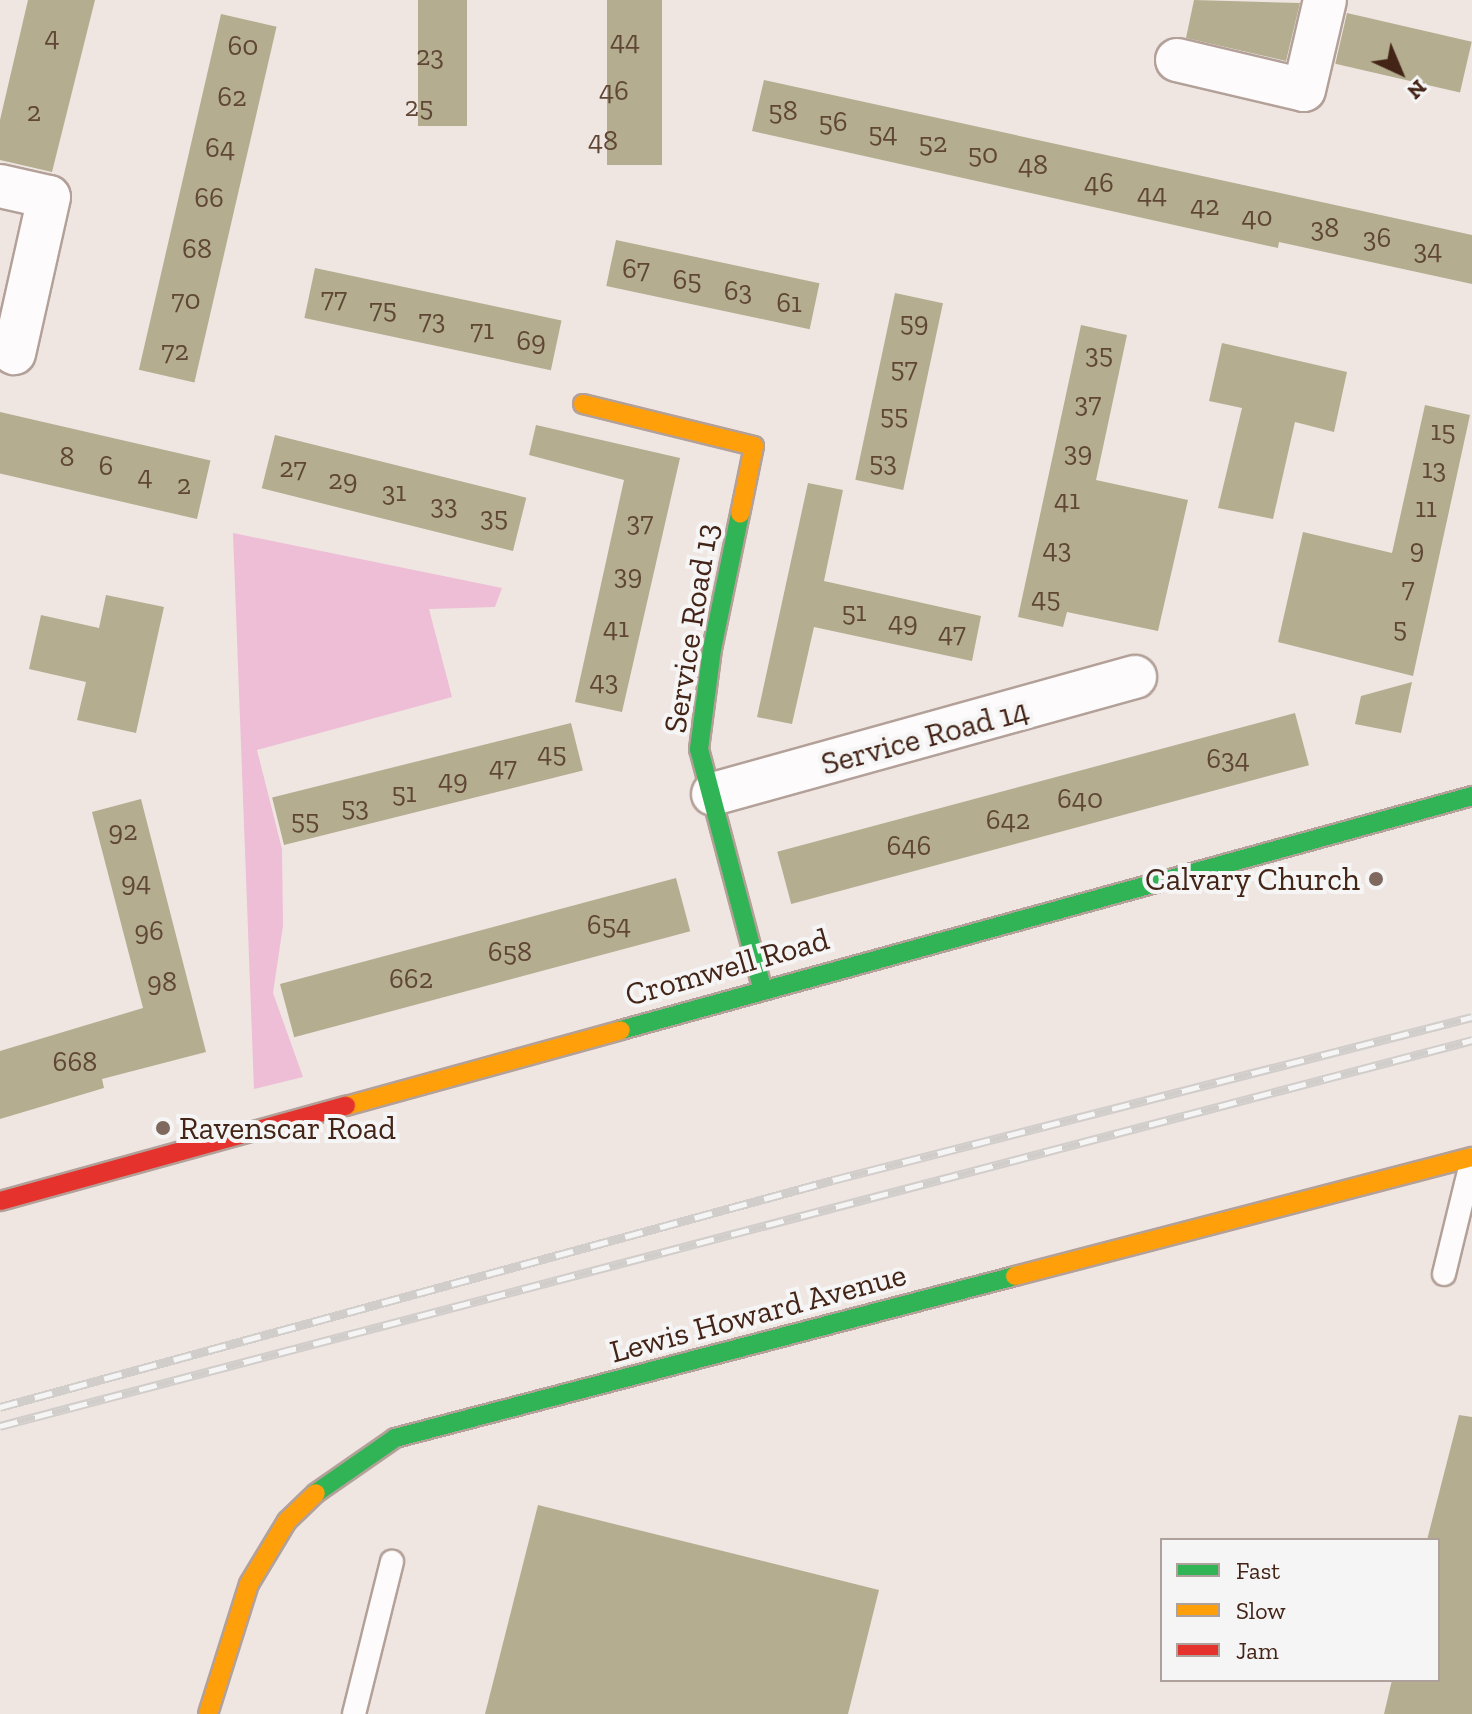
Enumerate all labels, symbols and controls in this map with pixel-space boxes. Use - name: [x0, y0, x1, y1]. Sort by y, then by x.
- house number: 4: [44, 20, 60, 54]
- house number: 44: [610, 24, 640, 58]
- house number: 60: [228, 29, 258, 63]
- north arrow: [1360, 32, 1440, 112]
- house number: 23: [416, 39, 444, 73]
- house number: 46: [599, 74, 629, 108]
- text: N: [1402, 74, 1432, 105]
- house number: 62: [217, 80, 247, 114]
- house number: 25: [405, 90, 433, 124]
- house number: 58: [768, 94, 798, 128]
- house number: 2: [27, 95, 41, 129]
- house number: 56: [818, 105, 848, 139]
- house number: 54: [868, 116, 898, 150]
- house number: 48: [588, 124, 618, 158]
- house number: 52: [919, 126, 947, 160]
- house number: 64: [205, 131, 235, 165]
- house number: 50: [968, 137, 998, 171]
- house number: 48: [1018, 148, 1048, 182]
- house number: 46: [1084, 166, 1114, 200]
- house number: 44: [1137, 177, 1167, 211]
- house number: 66: [194, 181, 224, 215]
- house number: 42: [1190, 189, 1220, 223]
- house number: 40: [1241, 200, 1273, 234]
- house number: 38: [1311, 211, 1339, 245]
- house number: 36: [1363, 221, 1391, 255]
- house number: 68: [182, 232, 212, 266]
- house number: 34: [1414, 233, 1442, 267]
- house number: 67: [622, 252, 650, 286]
- house number: 65: [672, 263, 702, 297]
- house number: 63: [724, 274, 752, 308]
- house number: 77: [321, 281, 347, 315]
- house number: 70: [171, 283, 201, 317]
- house number: 61: [776, 286, 802, 320]
- house number: 75: [369, 292, 397, 326]
- house number: 73: [419, 303, 445, 337]
- house number: 59: [899, 305, 929, 339]
- house number: 71: [470, 313, 494, 347]
- house number: 69: [516, 324, 546, 358]
- house number: 72: [161, 334, 189, 368]
- house number: 35: [1085, 337, 1113, 371]
- house number: 57: [890, 351, 918, 385]
- house number: 37: [1075, 386, 1101, 420]
- house number: 55: [880, 398, 908, 432]
- house number: 15: [1430, 414, 1456, 448]
- house number: 39: [1064, 435, 1092, 469]
- house number: 8: [59, 440, 75, 474]
- house number: 53: [869, 445, 897, 479]
- house number: 6: [99, 449, 113, 483]
- house number: 27: [279, 451, 307, 485]
- house number: 13: [1422, 452, 1446, 486]
- house number: 4: [137, 459, 153, 493]
- house number: 29: [328, 463, 358, 497]
- house number: 2: [177, 468, 191, 502]
- house number: 31: [382, 475, 406, 509]
- house number: 41: [1054, 483, 1080, 517]
- house number: 33: [430, 488, 458, 522]
- house number: 11: [1415, 491, 1437, 525]
- house number: 35: [480, 500, 508, 534]
- house number: 37: [627, 505, 653, 539]
- street label: Service Road 13: [655, 520, 727, 736]
- house number: 43: [1043, 532, 1071, 566]
- house number: 9: [1410, 532, 1424, 566]
- house number: 39: [614, 558, 642, 592]
- house number: 7: [1401, 571, 1415, 605]
- house number: 45: [1031, 581, 1061, 615]
- house number: 51: [841, 595, 867, 629]
- house number: 49: [888, 605, 918, 639]
- house number: 41: [603, 611, 629, 645]
- house number: 5: [1393, 611, 1407, 645]
- house number: 47: [938, 616, 966, 650]
- house number: 43: [590, 664, 618, 698]
- street label: Service Road 14: [817, 691, 1033, 783]
- house number: 45: [537, 736, 567, 770]
- house number: 634: [1206, 742, 1250, 776]
- house number: 47: [489, 750, 517, 784]
- house number: 49: [438, 763, 468, 797]
- house number: 51: [391, 776, 417, 810]
- house number: 640: [1057, 782, 1103, 816]
- house number: 53: [341, 790, 369, 824]
- house number: 55: [291, 803, 319, 837]
- house number: 642: [986, 803, 1030, 837]
- house number: 92: [108, 814, 138, 848]
- house number: 646: [887, 829, 931, 863]
- place label: Calvary Church: [1144, 860, 1360, 898]
- house number: 94: [121, 865, 151, 899]
- marker: Calvary Church: [1367, 870, 1385, 888]
- house number: 654: [587, 908, 631, 942]
- house number: 96: [134, 914, 164, 948]
- street label: Cromwell Road: [621, 920, 833, 1014]
- house number: 658: [488, 935, 532, 969]
- house number: 662: [389, 962, 433, 996]
- house number: 98: [147, 965, 177, 999]
- house number: 668: [53, 1045, 97, 1079]
- place label: Ravenscar Road: [179, 1109, 396, 1147]
- marker: Ravenscar Road: [154, 1119, 172, 1137]
- street label: Lewis Howard Avenue: [605, 1255, 911, 1371]
- legend: [1160, 1538, 1440, 1682]
- text: Fast: [1236, 1556, 1280, 1585]
- text: Slow: [1236, 1596, 1286, 1625]
- text: Jam: [1236, 1636, 1279, 1665]

